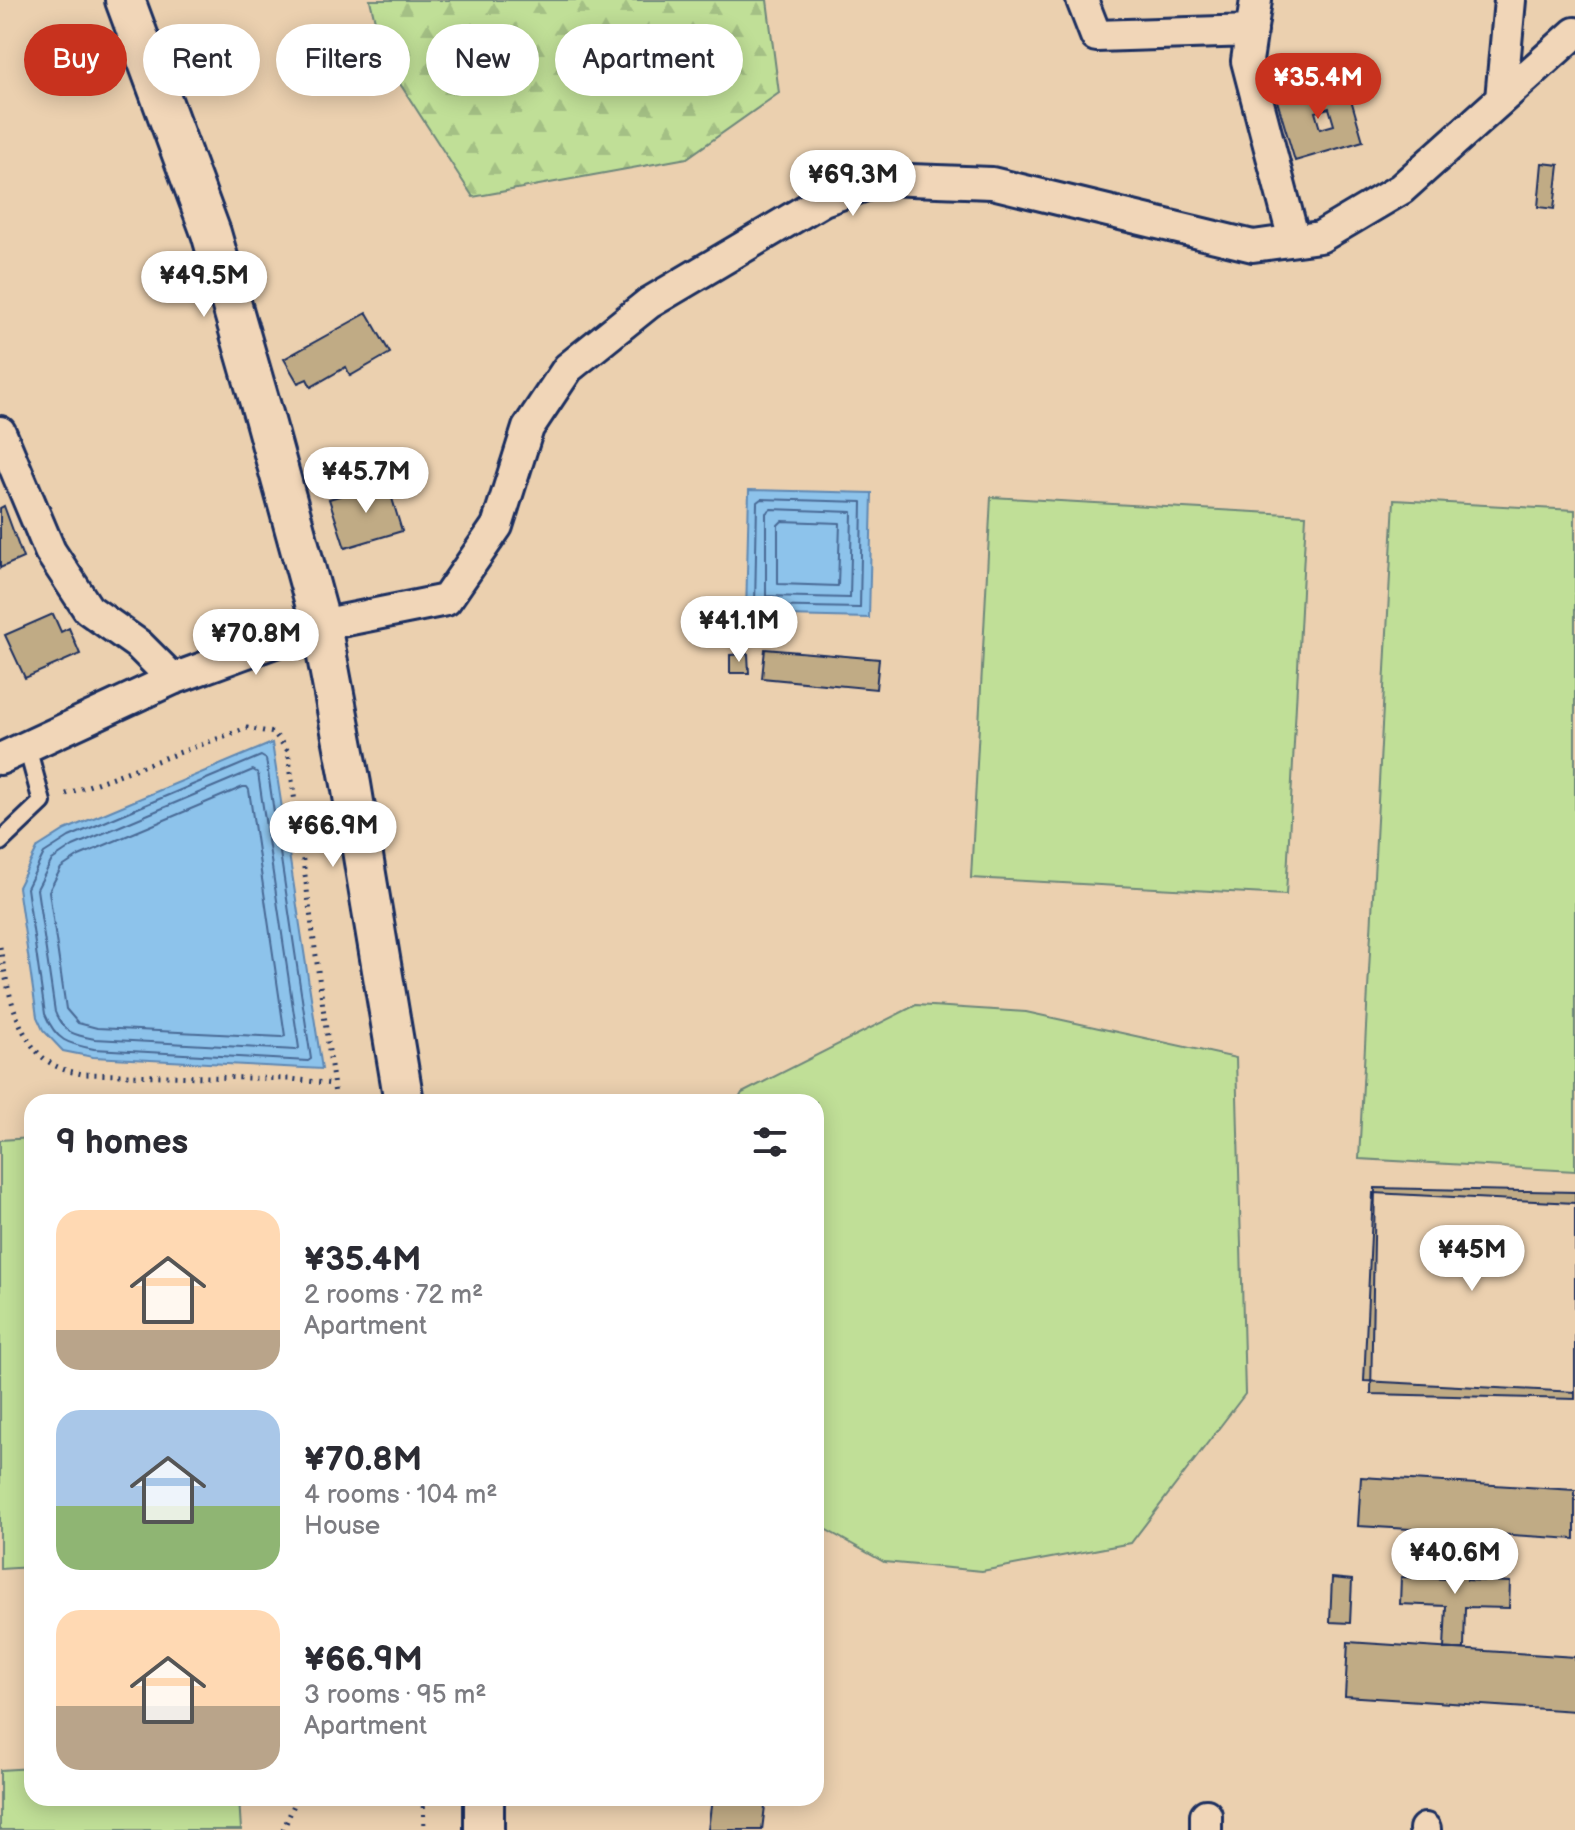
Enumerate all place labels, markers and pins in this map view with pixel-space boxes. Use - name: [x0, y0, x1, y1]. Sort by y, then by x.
- pin: ¥35.4M: [1253, 53, 1383, 121]
- pin: ¥69.3M: [788, 150, 918, 218]
- pin: ¥49.5M: [139, 251, 269, 319]
- pin: ¥45.7M: [301, 447, 431, 515]
- pin: ¥41.1M: [674, 596, 804, 664]
- pin: ¥70.8M: [191, 609, 321, 677]
- pin: ¥66.9M: [268, 801, 398, 869]
- pin: ¥45M: [1425, 1225, 1519, 1293]
- pin: ¥40.6M: [1390, 1528, 1520, 1596]

